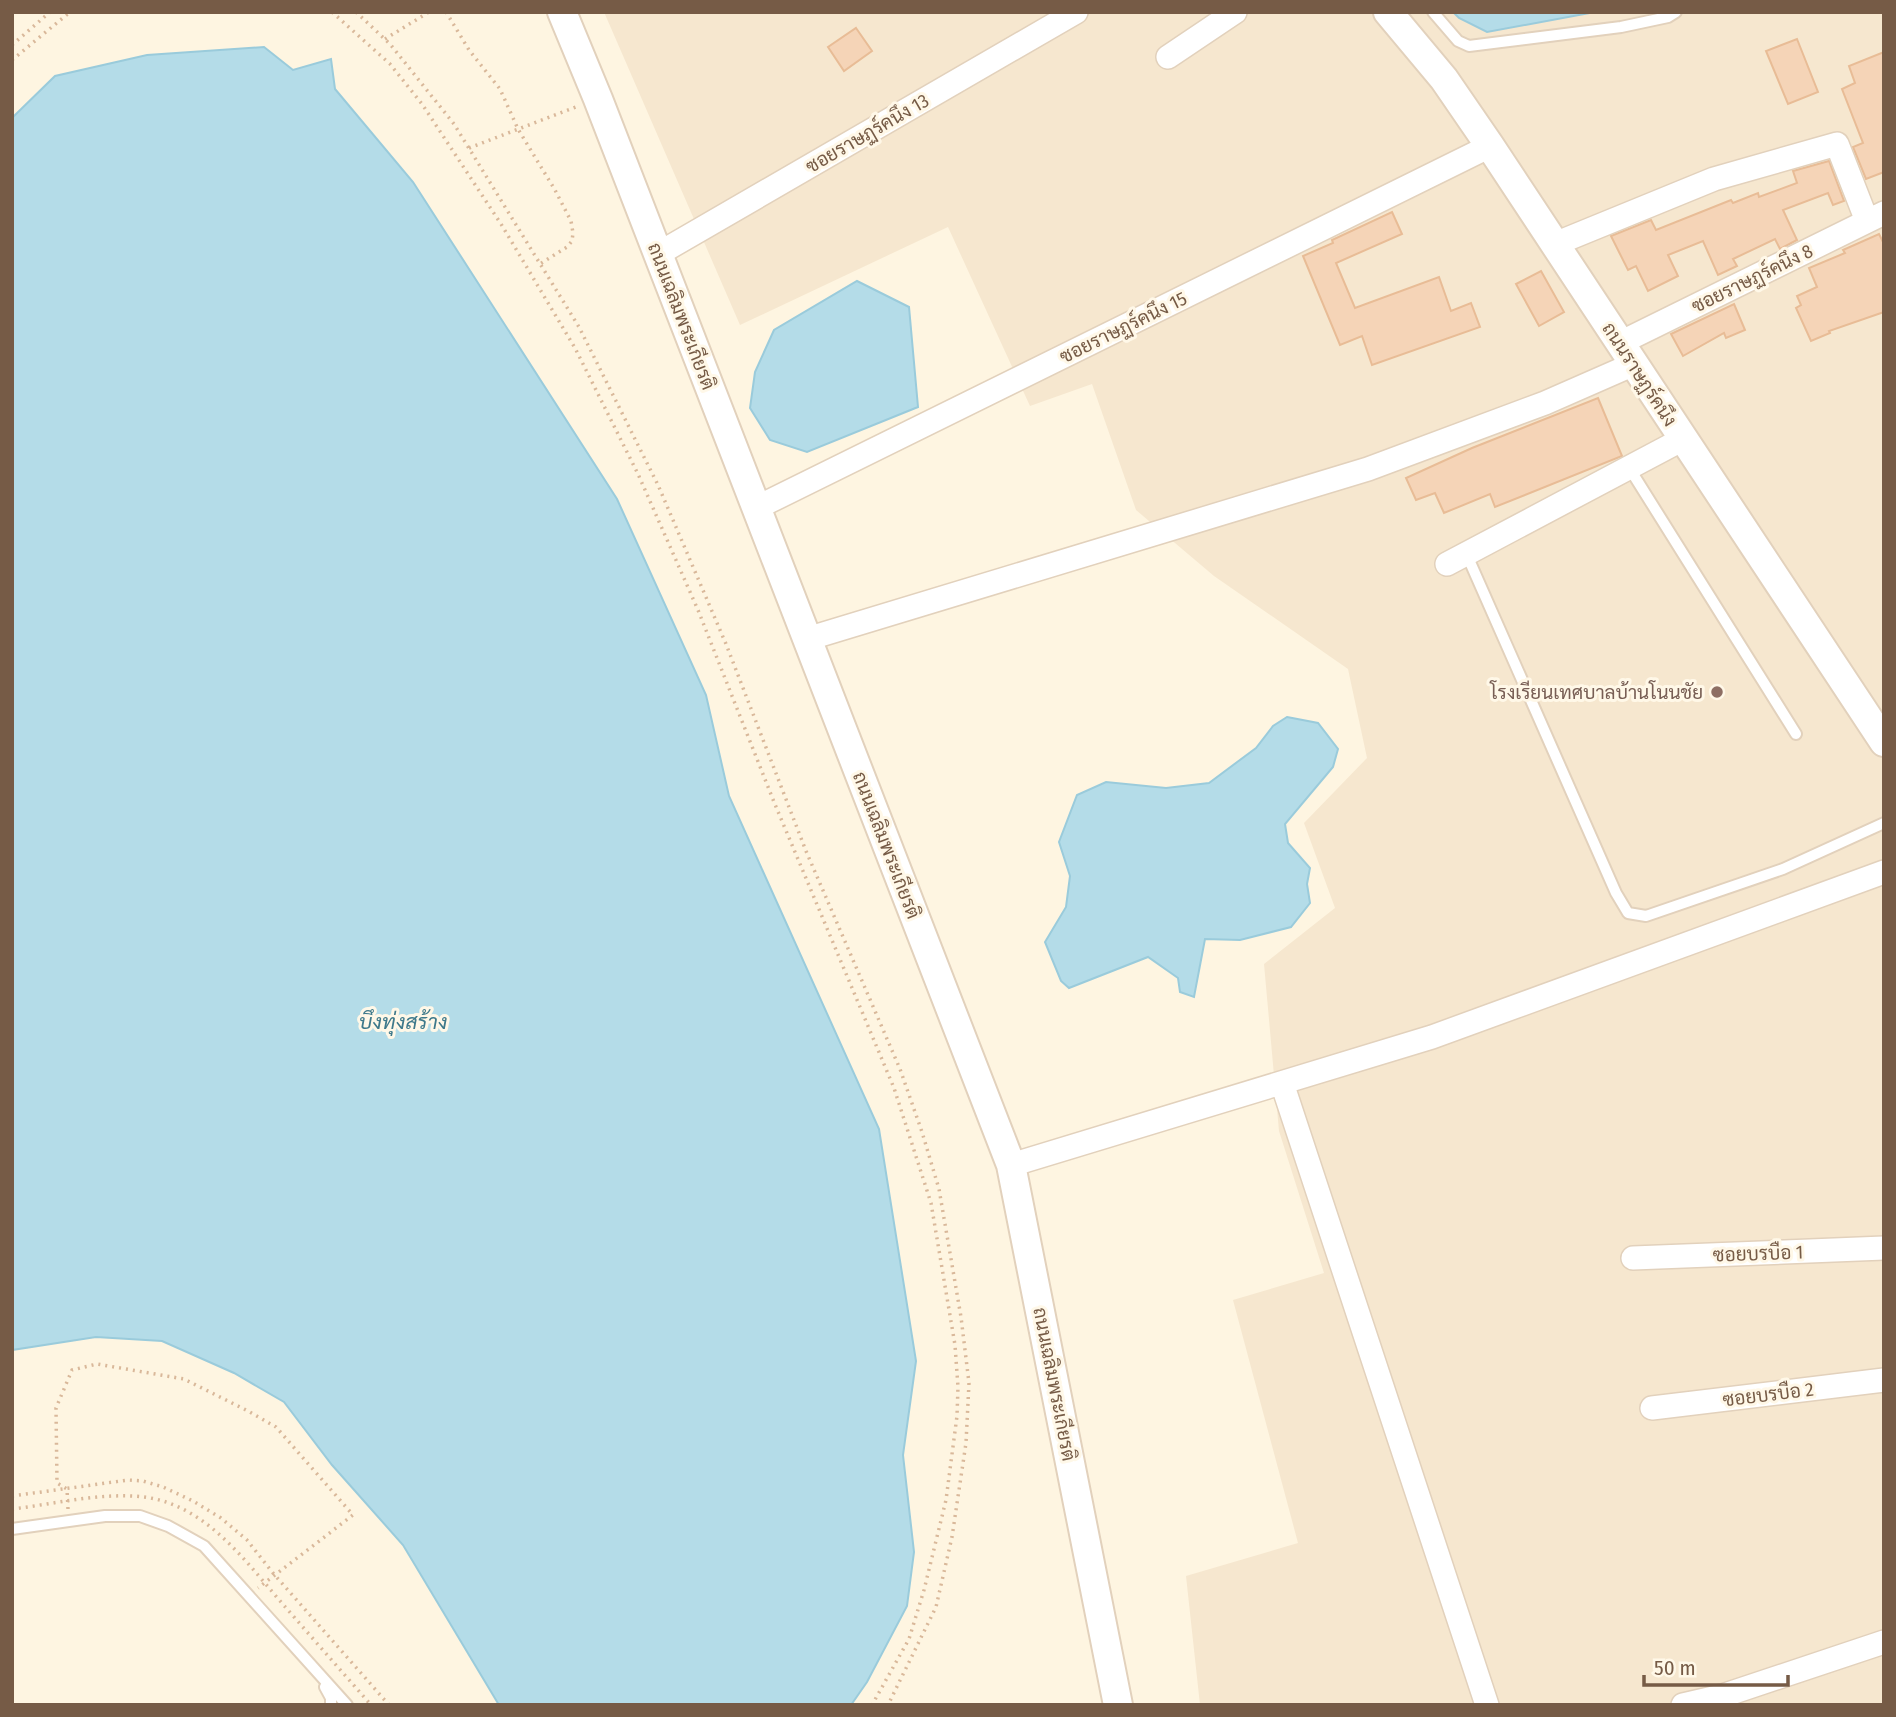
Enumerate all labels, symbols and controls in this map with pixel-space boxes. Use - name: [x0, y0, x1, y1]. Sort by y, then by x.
- street label: ซอยราษฏร์คนึง 13: [801, 88, 933, 179]
- street label: ซอยราษฏร์คนึง 8: [1687, 238, 1817, 319]
- street label: ถนนเฉลิมพระเกียรติ: [643, 239, 721, 393]
- street label: ซอยราษฏร์คนึง 15: [1055, 286, 1191, 369]
- street label: ถนนราษฏร์คนึง: [1597, 317, 1683, 431]
- place label: โรงเรียนเทศบาลบ้านโนนชัย: [1489, 680, 1703, 704]
- marker: โรงเรียนเทศบาลบ้านโนนชัย: [1709, 684, 1725, 700]
- street label: ถนนเฉลิมพระเกียรติ: [848, 768, 926, 922]
- water label: บึงทุ่งสร้าง: [359, 1009, 447, 1036]
- street label: ซอยบรบือ 1: [1712, 1240, 1804, 1267]
- street label: ถนนเฉลิมพระเกียรติ: [1028, 1305, 1082, 1463]
- street label: ซอยบรบือ 2: [1721, 1378, 1815, 1411]
- scale bar: [1644, 1644, 1787, 1688]
- text: 50 m: [1654, 1655, 1696, 1681]

